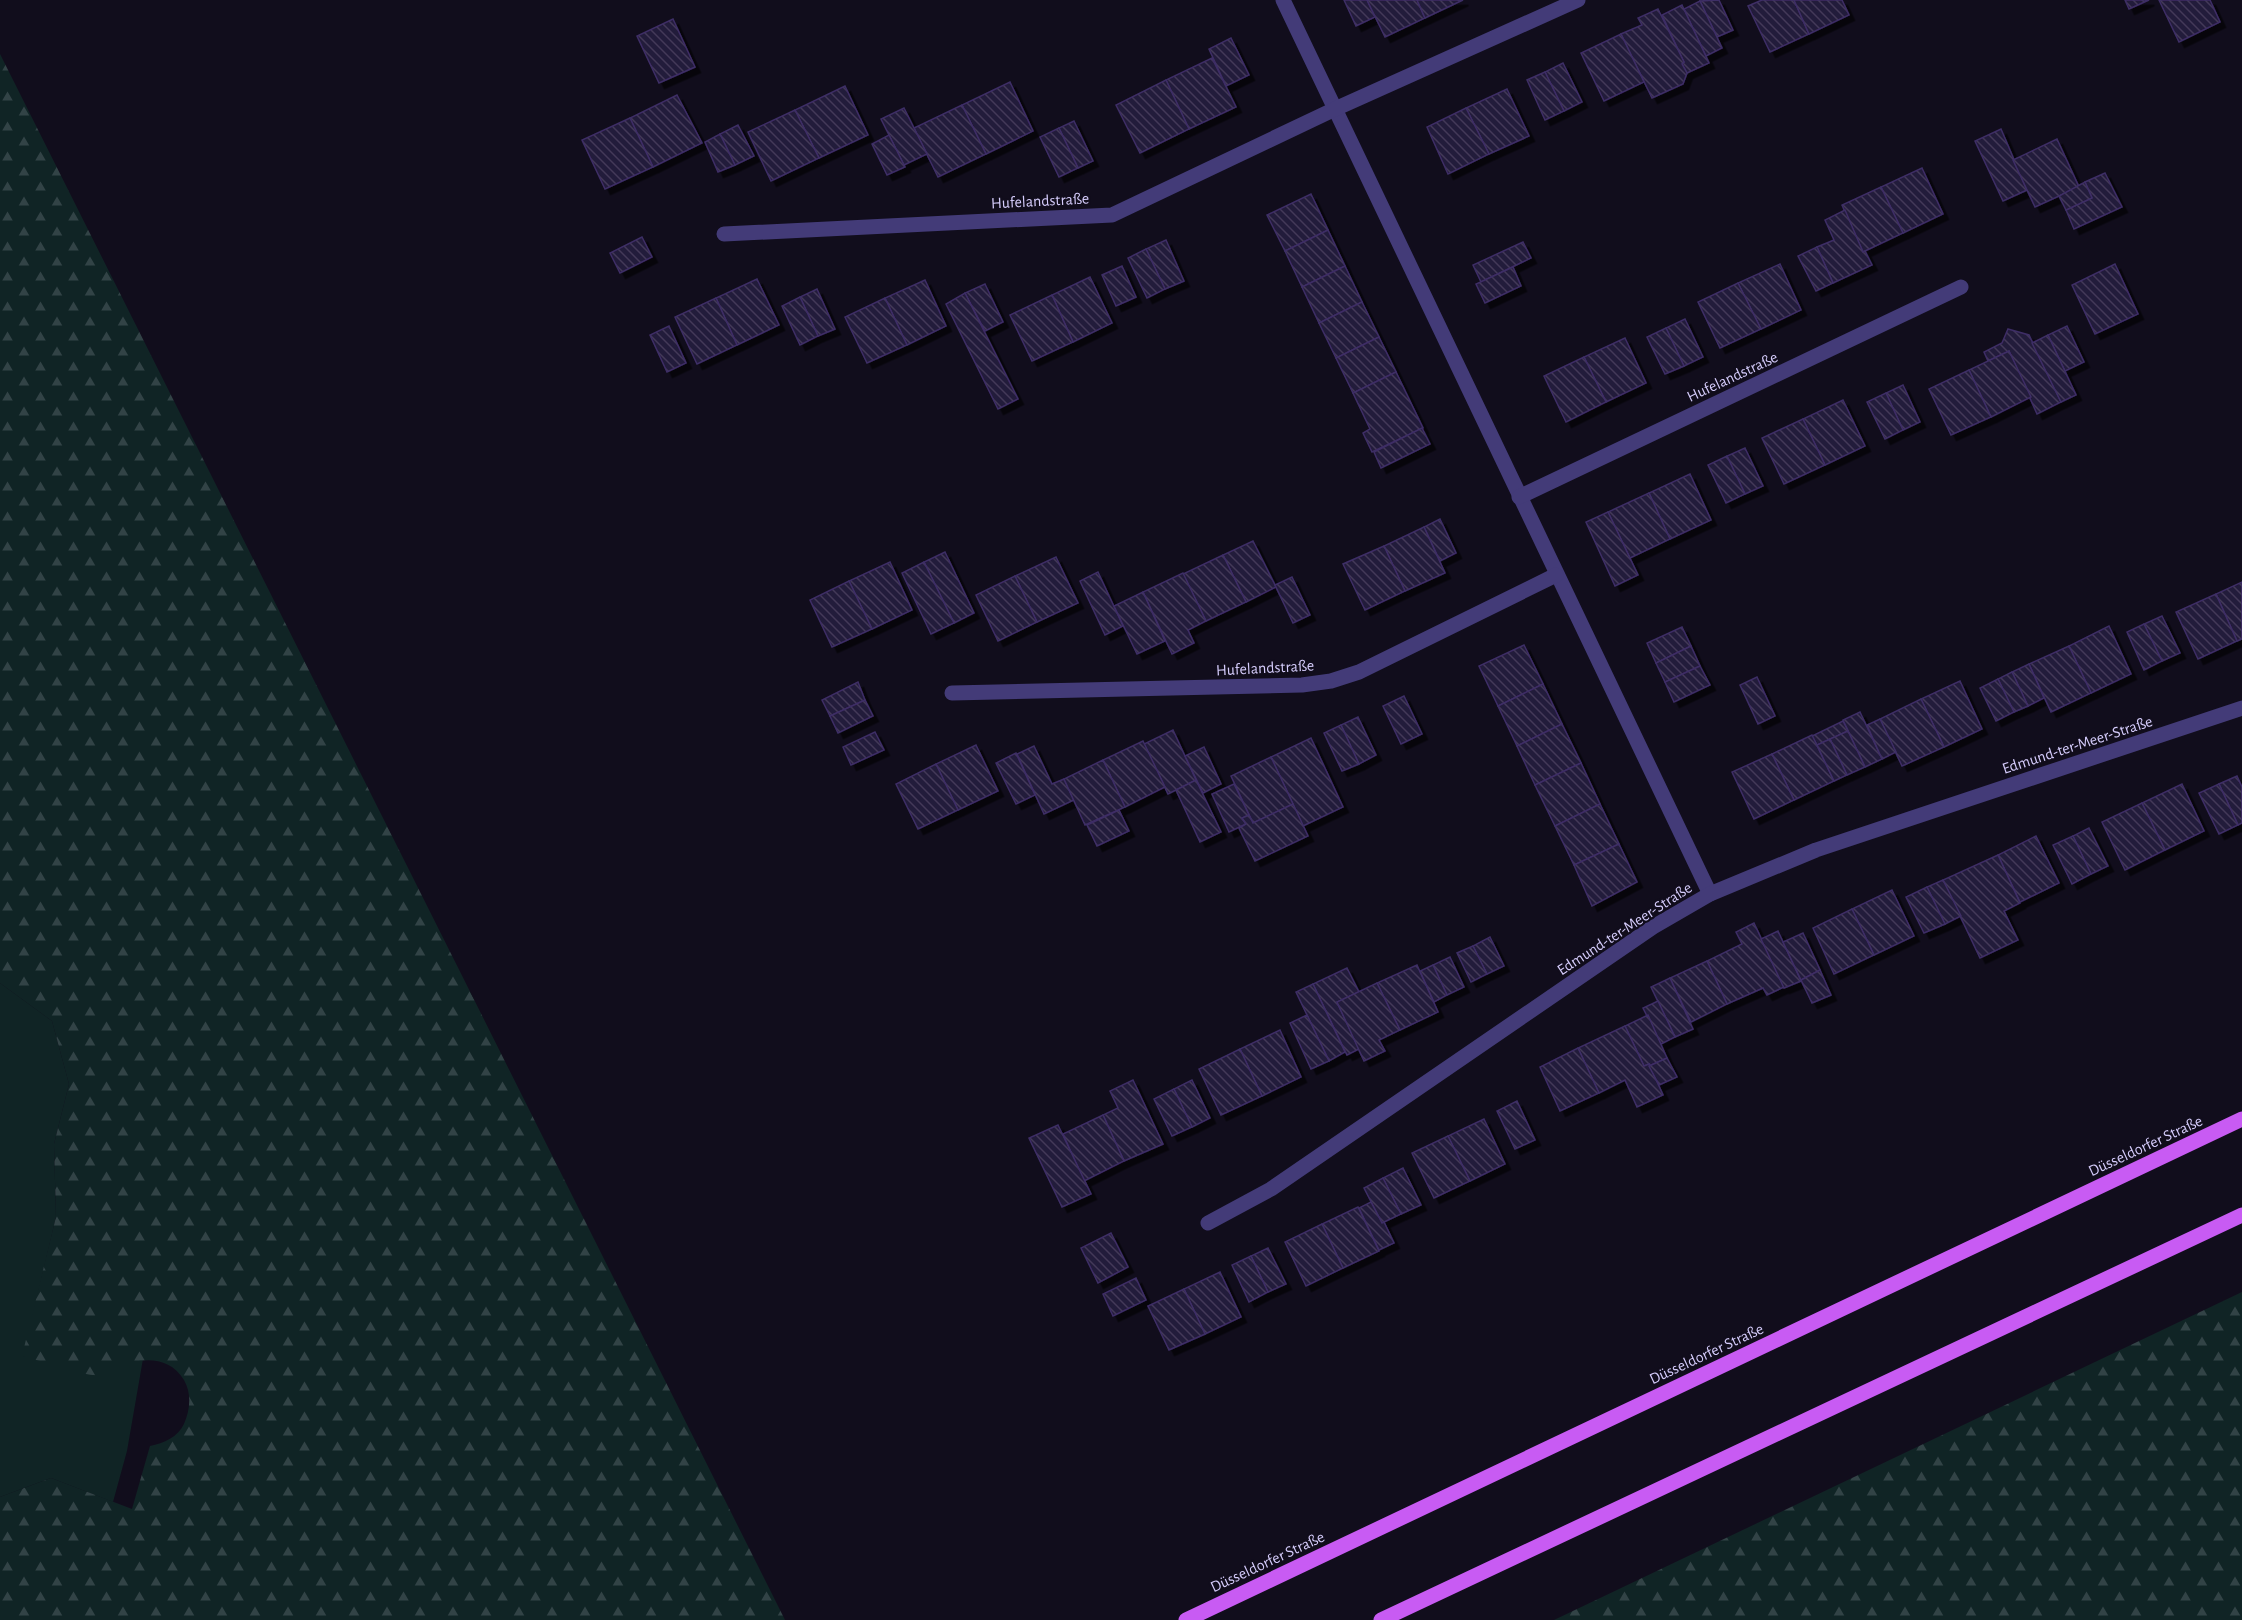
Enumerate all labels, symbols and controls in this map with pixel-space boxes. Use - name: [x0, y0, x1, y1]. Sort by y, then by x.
- street label: Hufelandstraße: [991, 190, 1089, 212]
- street label: Hufelandstraße: [1685, 349, 1780, 405]
- street label: Hufelandstraße: [1216, 657, 1314, 679]
- street label: Edmund-ter-Meer-Straße: [2000, 713, 2154, 777]
- street label: Edmund-ter-Meer-Straße: [1554, 879, 1695, 978]
- street label: Düsseldorfer Straße: [2086, 1112, 2205, 1179]
- street label: Düsseldorfer Straße: [1647, 1320, 1766, 1387]
- street label: Düsseldorfer Straße: [1208, 1528, 1327, 1595]

